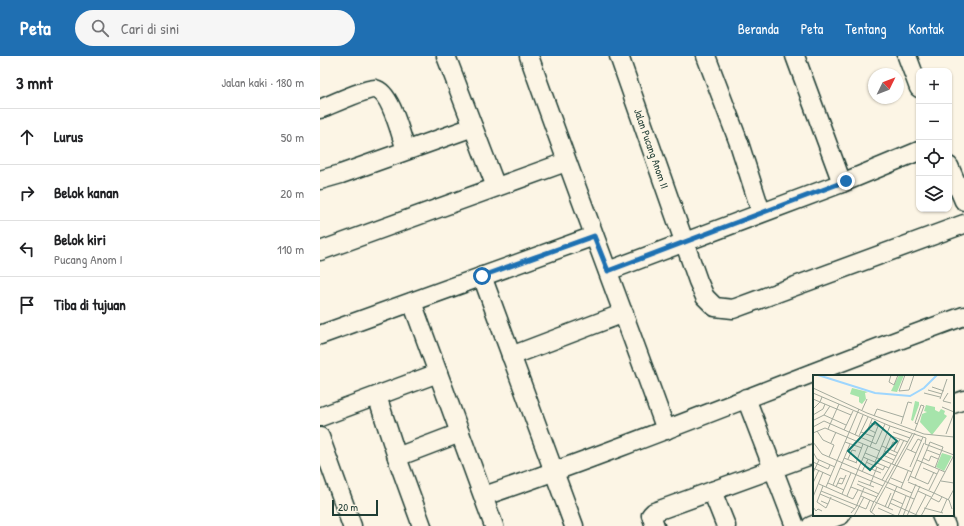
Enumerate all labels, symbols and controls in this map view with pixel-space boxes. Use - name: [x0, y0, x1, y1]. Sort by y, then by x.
- search box: [75, 10, 355, 46]
- text: Peta: [20, 15, 51, 41]
- icon: search: [89, 17, 111, 39]
- text: Cari di sini: [121, 18, 179, 39]
- text: Beranda: [738, 19, 779, 38]
- text: Peta: [801, 19, 823, 38]
- text: Tentang: [845, 19, 887, 38]
- text: Kontak: [909, 19, 944, 38]
- north arrow: [868, 68, 904, 104]
- map controls: [916, 68, 952, 212]
- button: +: [916, 68, 952, 104]
- text: 3 mnt: [16, 71, 53, 94]
- text: Jalan kaki · 180 m: [221, 73, 304, 91]
- button: −: [916, 104, 952, 140]
- street label: Jalan Pucang Anom II: [631, 107, 672, 190]
- icon: ahead: [16, 126, 38, 148]
- text: Lurus: [54, 126, 83, 147]
- text: 50 m: [281, 128, 304, 146]
- button: locate: [916, 140, 952, 176]
- route end: [837, 172, 855, 190]
- button: layers: [916, 176, 952, 212]
- icon: right: [16, 182, 38, 204]
- text: Belok kanan: [54, 182, 119, 203]
- text: 20 m: [280, 184, 304, 202]
- text: Belok kiri: [54, 229, 106, 250]
- icon: left: [16, 238, 38, 260]
- text: 110 m: [277, 240, 304, 258]
- text: Pucang Anom I: [54, 250, 123, 268]
- route start: [473, 267, 491, 285]
- icon: arrive: [16, 294, 38, 316]
- text: Tiba di tujuan: [54, 294, 126, 315]
- inset map: [813, 375, 954, 516]
- scale bar: [332, 498, 378, 517]
- text: 20 m: [338, 500, 358, 514]

